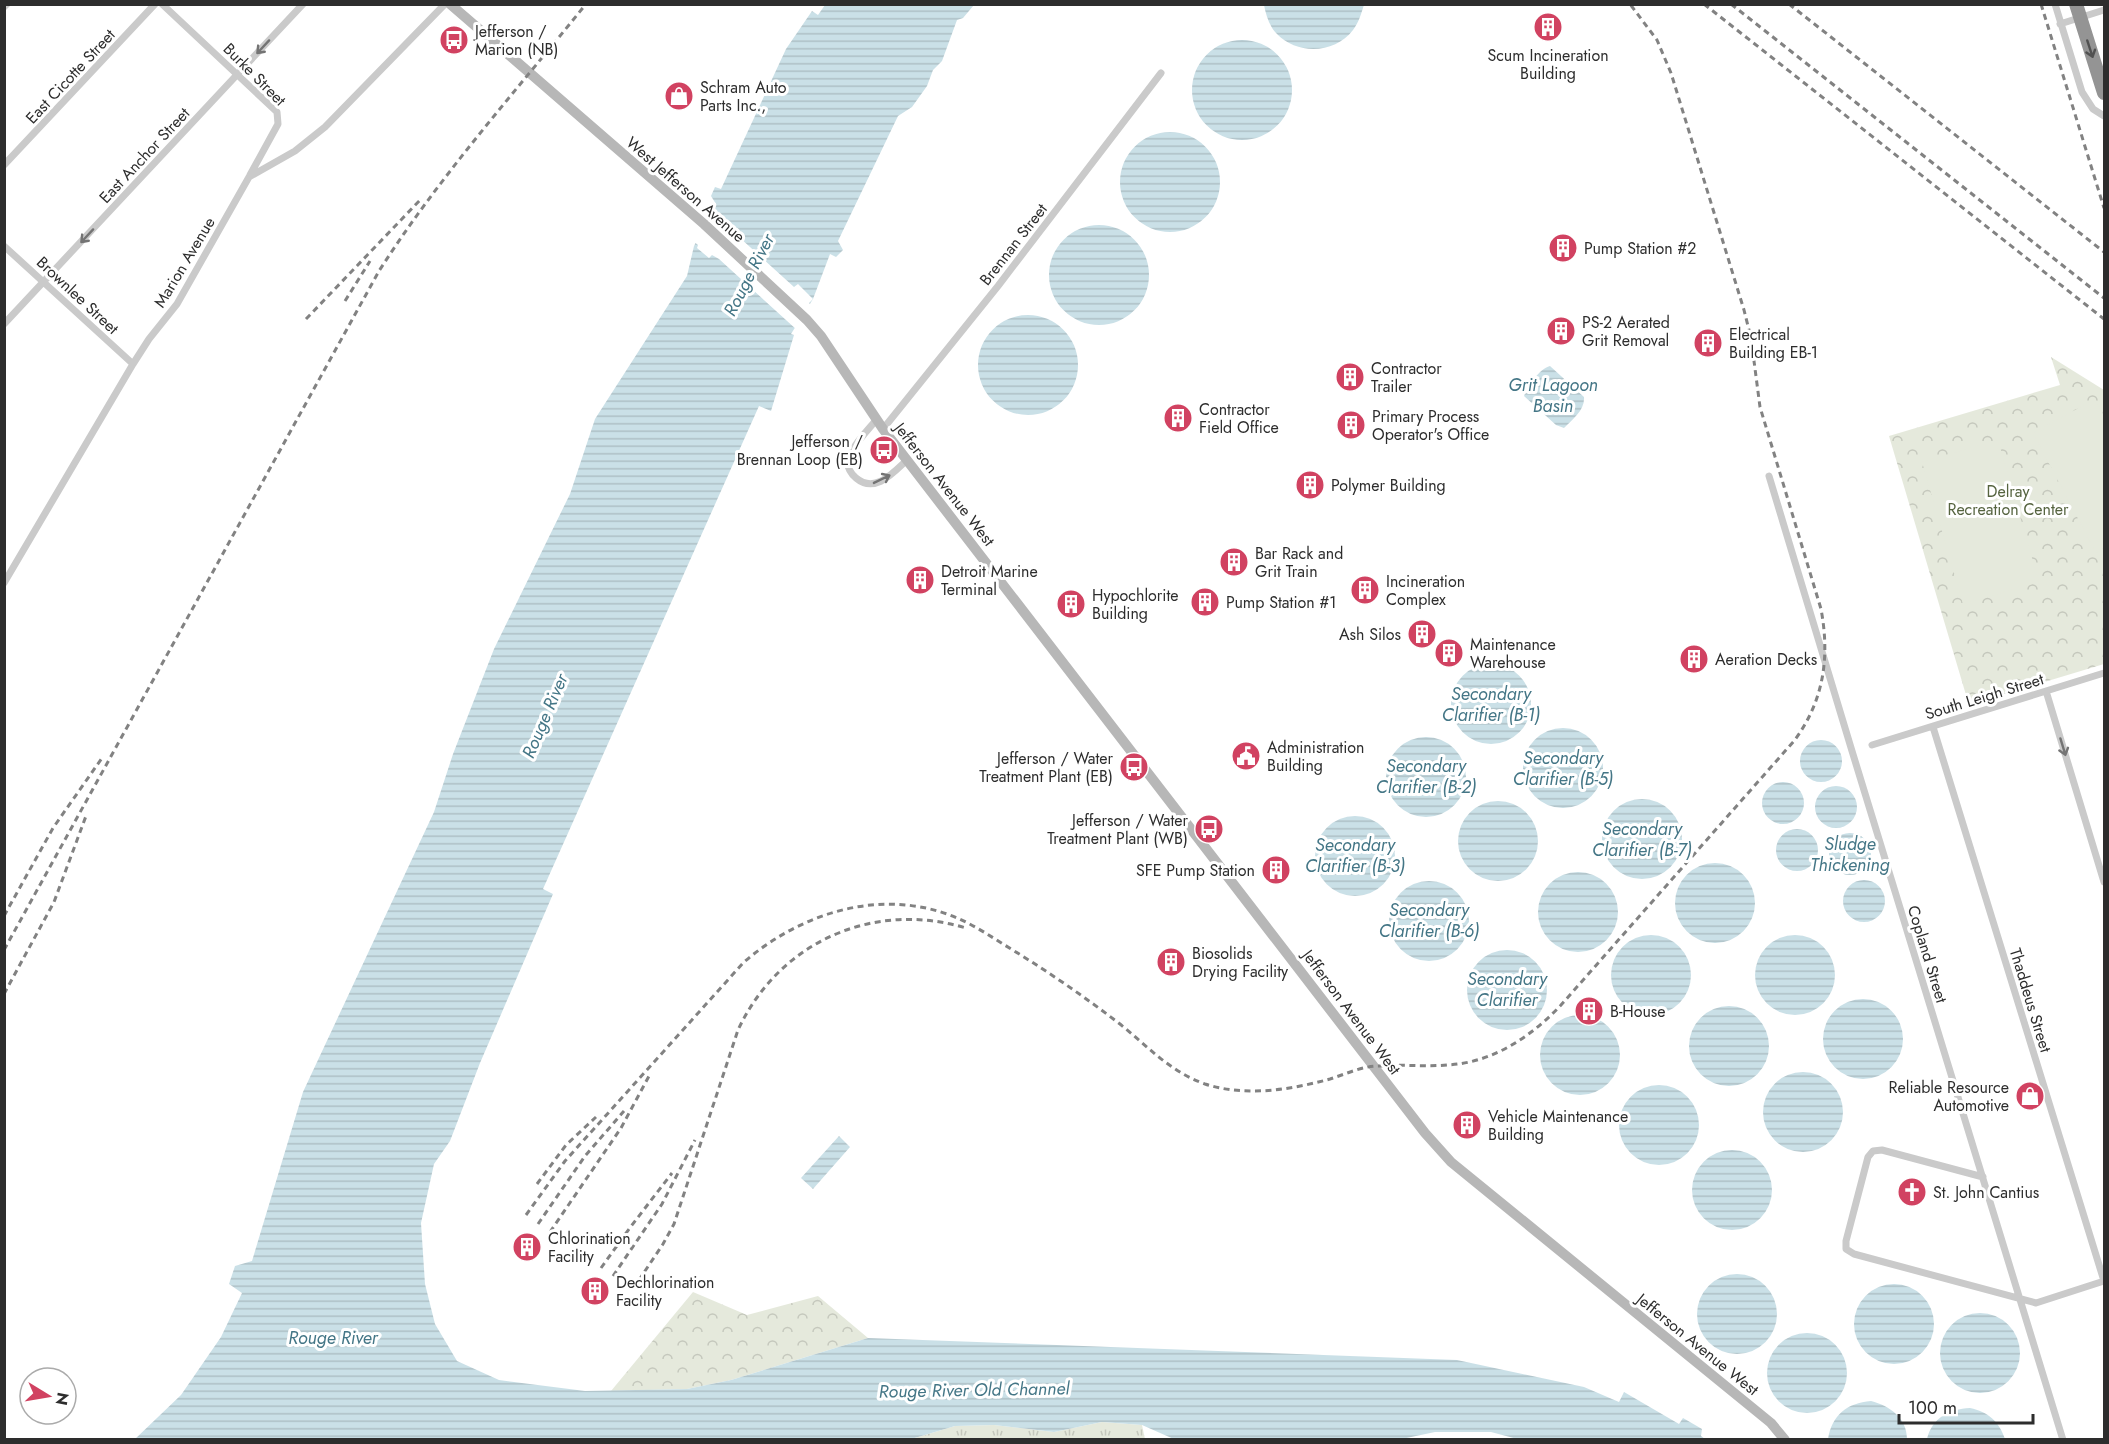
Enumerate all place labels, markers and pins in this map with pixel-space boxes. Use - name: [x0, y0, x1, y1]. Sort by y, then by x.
- building icon: Scum Incineration Building: [1532, 11, 1564, 43]
- place label: Jefferson / Marion (NB): [473, 20, 559, 61]
- bus stop icon: Jefferson / Marion (NB): [438, 24, 470, 56]
- place label: Scum Incineration Building: [1487, 44, 1609, 85]
- place label: Schram Auto Parts Inc.,: [700, 76, 787, 117]
- shop icon: Schram Auto Parts Inc.,: [663, 80, 695, 112]
- building icon: Pump Station #2: [1547, 232, 1579, 264]
- place label: Pump Station #2: [1584, 237, 1696, 260]
- place label: PS-2 Aerated Grit Removal: [1582, 311, 1670, 352]
- building icon: PS-2 Aerated Grit Removal: [1545, 315, 1577, 347]
- place label: Electrical Building EB-1: [1729, 323, 1818, 364]
- building icon: Electrical Building EB-1: [1692, 327, 1724, 359]
- place label: Contractor Trailer: [1371, 357, 1442, 398]
- building icon: Contractor Trailer: [1334, 361, 1366, 393]
- place label: Contractor Field Office: [1199, 398, 1279, 439]
- building icon: Contractor Field Office: [1162, 402, 1194, 434]
- place label: Primary Process Operator's Office: [1372, 405, 1489, 446]
- building icon: Primary Process Operator's Office: [1335, 409, 1367, 441]
- place label: Jefferson / Brennan Loop (EB): [737, 430, 863, 471]
- bus stop icon: Jefferson / Brennan Loop (EB): [868, 434, 900, 466]
- building icon: Polymer Building: [1294, 469, 1326, 501]
- place label: Polymer Building: [1331, 474, 1446, 497]
- place label: Bar Rack and Grit Train: [1255, 542, 1343, 583]
- building icon: Bar Rack and Grit Train: [1218, 546, 1250, 578]
- place label: Detroit Marine Terminal: [941, 560, 1038, 601]
- building icon: Detroit Marine Terminal: [904, 564, 936, 596]
- place label: Incineration Complex: [1386, 570, 1465, 611]
- building icon: Incineration Complex: [1349, 574, 1381, 606]
- place label: Hypochlorite Building: [1092, 584, 1179, 625]
- building icon: Pump Station #1: [1189, 586, 1221, 618]
- building icon: Hypochlorite Building: [1055, 588, 1087, 620]
- place label: Pump Station #1: [1226, 591, 1336, 614]
- building icon: Ash Silos: [1406, 618, 1438, 650]
- place label: Ash Silos: [1339, 623, 1401, 646]
- place label: Maintenance Warehouse: [1470, 633, 1556, 674]
- building icon: Maintenance Warehouse: [1433, 637, 1465, 669]
- building icon: Aeration Decks: [1678, 643, 1710, 675]
- place label: Aeration Decks: [1715, 648, 1817, 671]
- place label: Administration Building: [1267, 736, 1365, 777]
- public building icon: Administration Building: [1230, 740, 1262, 772]
- place label: Jefferson / Water Treatment Plant (EB): [979, 747, 1114, 788]
- bus stop icon: Jefferson / Water Treatment Plant (EB): [1118, 751, 1150, 783]
- place label: Jefferson / Water Treatment Plant (WB): [1047, 809, 1189, 850]
- bus stop icon: Jefferson / Water Treatment Plant (WB): [1193, 813, 1225, 845]
- building icon: SFE Pump Station: [1260, 854, 1292, 886]
- place label: SFE Pump Station: [1136, 859, 1255, 882]
- place label: Biosolids Drying Facility: [1192, 942, 1289, 983]
- building icon: Biosolids Drying Facility: [1155, 946, 1187, 978]
- building icon: B-House: [1573, 995, 1605, 1027]
- place label: B-House: [1610, 1000, 1666, 1023]
- place label: Reliable Resource Automotive: [1889, 1076, 2009, 1117]
- shop icon: Reliable Resource Automotive: [2014, 1080, 2046, 1112]
- place label: Vehicle Maintenance Building: [1488, 1105, 1628, 1146]
- building icon: Vehicle Maintenance Building: [1451, 1109, 1483, 1141]
- church icon: St. John Cantius: [1896, 1176, 1928, 1208]
- place label: St. John Cantius: [1933, 1181, 2039, 1204]
- place label: Chlorination Facility: [548, 1227, 631, 1268]
- building icon: Chlorination Facility: [511, 1231, 543, 1263]
- place label: Dechlorination Facility: [616, 1271, 714, 1312]
- building icon: Dechlorination Facility: [579, 1275, 611, 1307]

